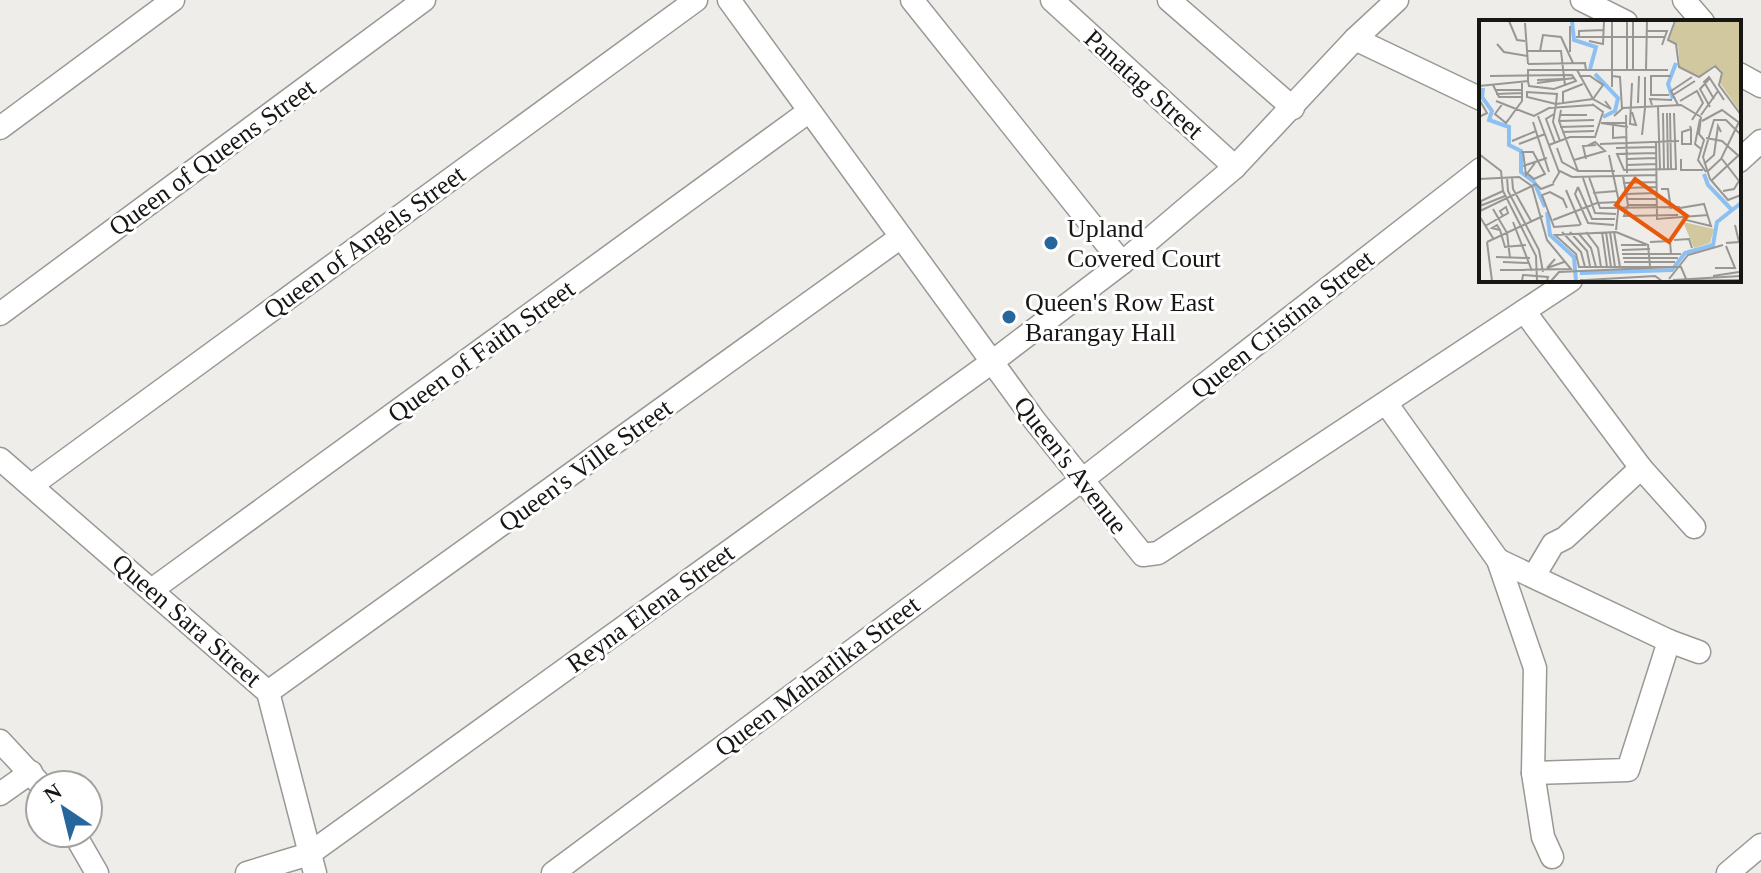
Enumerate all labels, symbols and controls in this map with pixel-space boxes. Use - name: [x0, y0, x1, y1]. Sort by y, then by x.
- inset map: [1479, 20, 1741, 282]
- street label: Panatag Street: [1078, 24, 1209, 146]
- street label: Queen of Queens Street: [104, 72, 322, 242]
- street label: Queen of Angels Street: [258, 159, 471, 325]
- place label: Upland Covered Court: [1067, 214, 1222, 273]
- marker: Upland Covered Court: [1042, 234, 1060, 252]
- street label: Queen Cristina Street: [1185, 244, 1380, 405]
- street label: Queen of Faith Street: [383, 274, 581, 429]
- place label: Queen's Row East Barangay Hall: [1025, 288, 1215, 347]
- marker: Queen's Row East Barangay Hall: [1000, 308, 1018, 326]
- street label: Queen's Avenue: [1008, 391, 1133, 540]
- street label: Queen's Ville Street: [493, 393, 678, 538]
- street label: Reyna Elena Street: [561, 538, 740, 679]
- street label: Queen Sara Street: [106, 548, 268, 693]
- street label: Queen Maharlika Street: [709, 590, 926, 763]
- north arrow: [24, 769, 104, 849]
- text: N: [39, 778, 67, 808]

